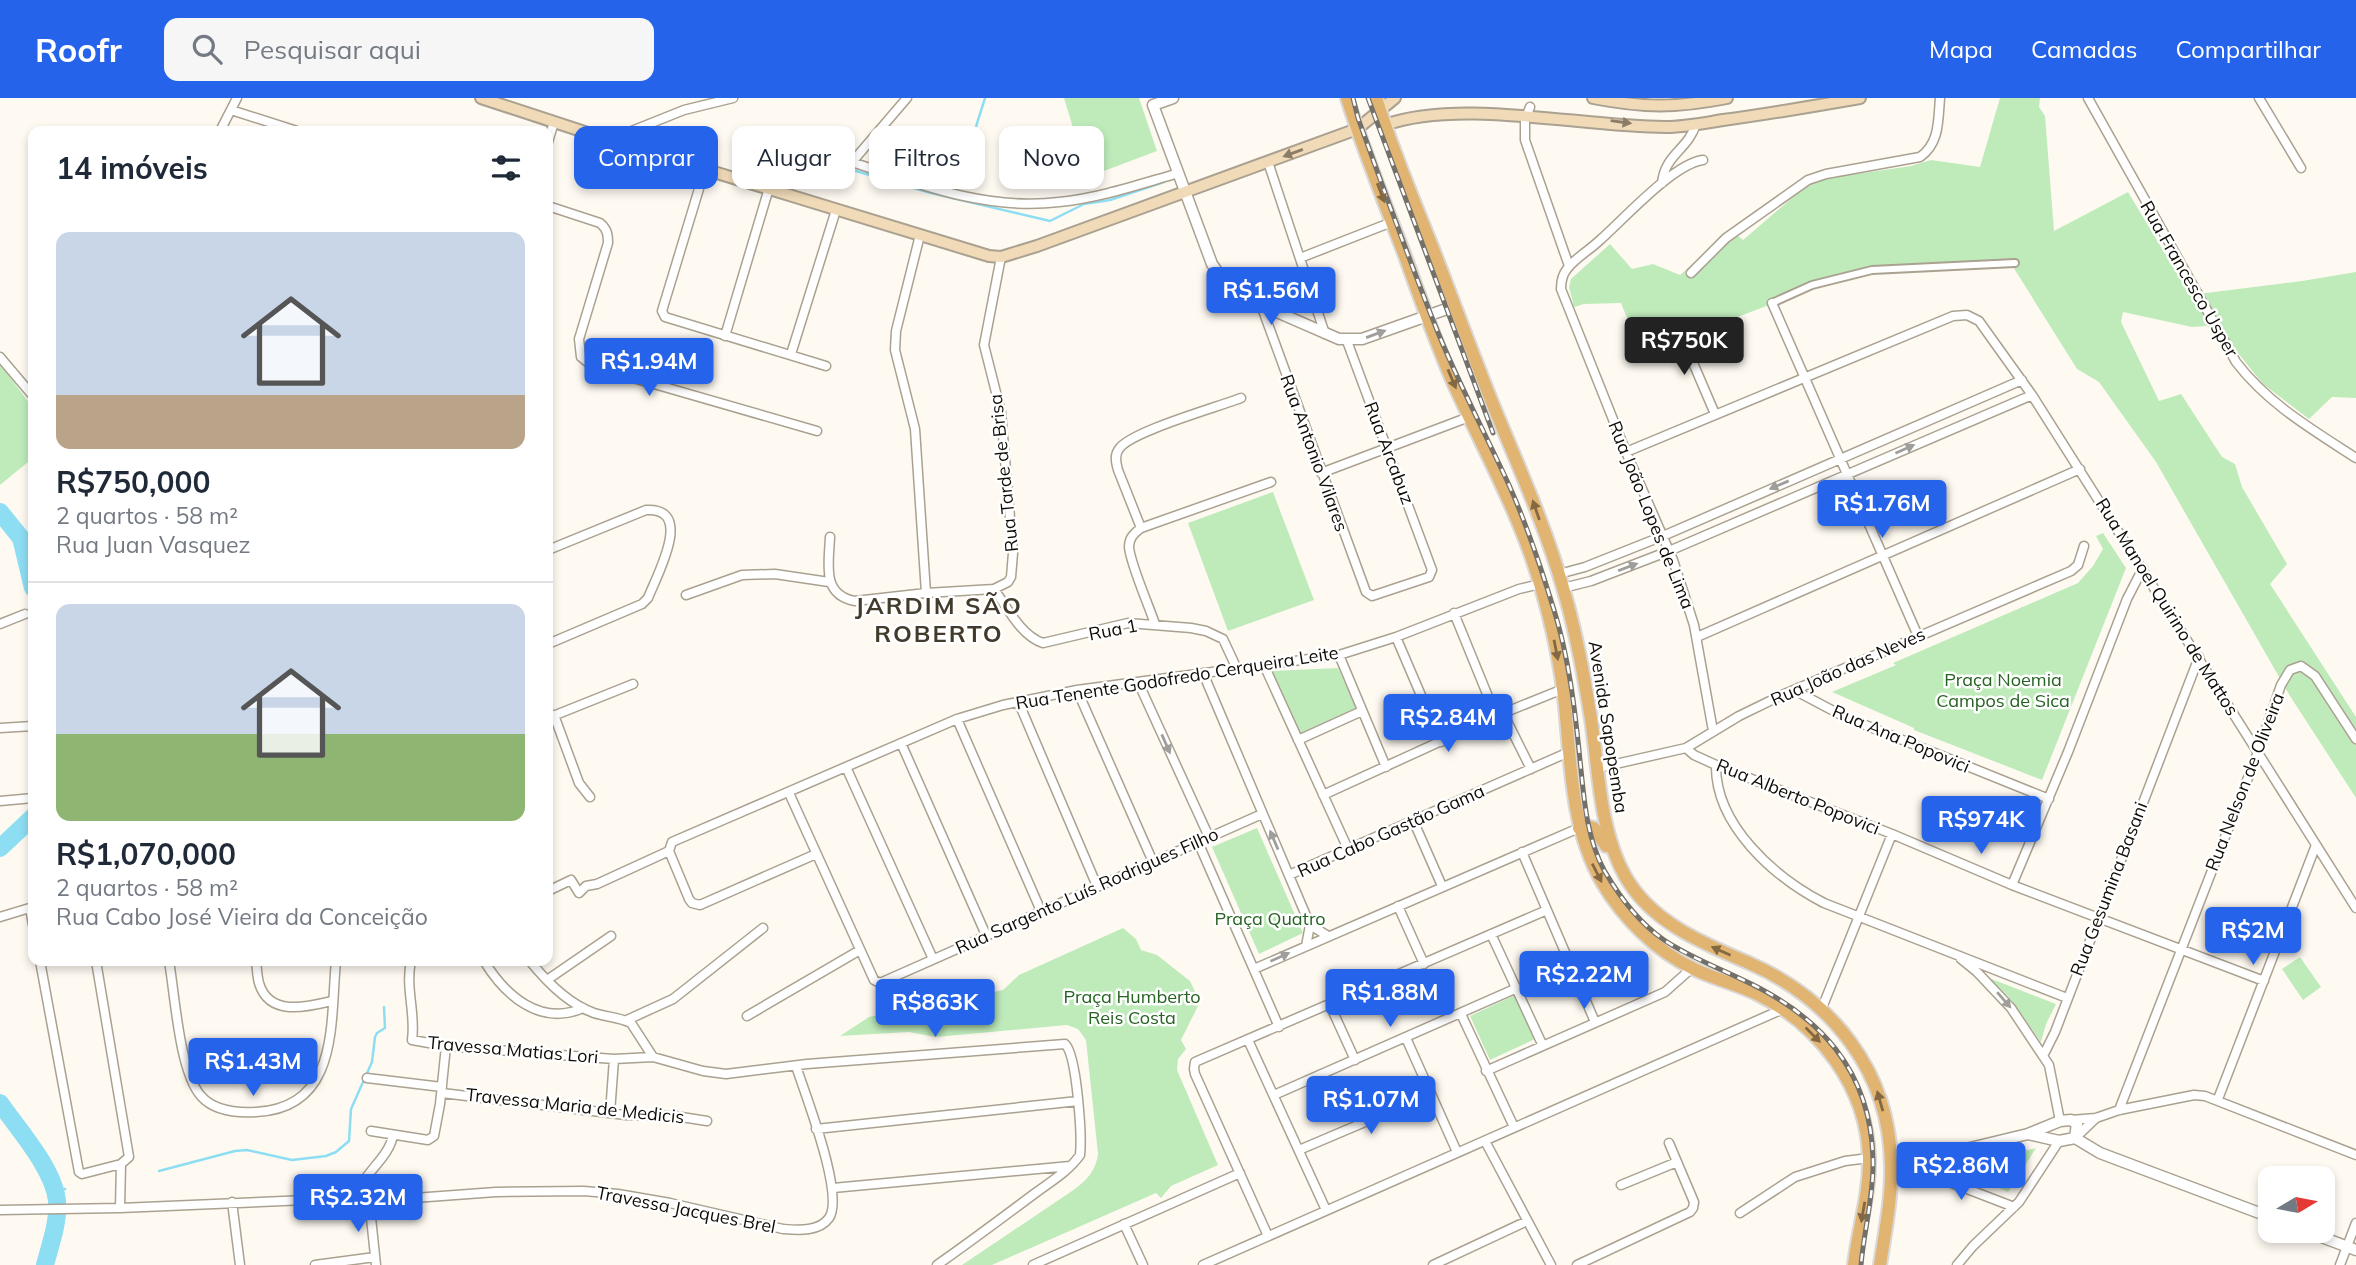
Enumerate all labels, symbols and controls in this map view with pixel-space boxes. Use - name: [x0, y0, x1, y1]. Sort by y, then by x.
- search box: [164, 18, 654, 81]
- text: Roofr: [35, 29, 122, 70]
- icon: search: [188, 30, 226, 68]
- text: Pesquisar aqui: [244, 33, 421, 66]
- text: Mapa: [1929, 34, 1993, 64]
- text: Camadas: [2031, 34, 2138, 64]
- text: Compartilhar: [2176, 34, 2321, 64]
- one-way arrow: [1610, 117, 1632, 128]
- chip: Comprar: [574, 126, 718, 189]
- chip: Alugar: [732, 126, 855, 189]
- chip: Filtros: [869, 126, 985, 189]
- chip: Novo: [999, 126, 1104, 189]
- one-way arrow: [1282, 148, 1303, 159]
- text: 14 imóveis: [56, 149, 208, 187]
- icon: filters: [487, 149, 525, 187]
- one-way arrow: [1376, 183, 1387, 204]
- street label: Rua Francesco Usper: [2135, 197, 2244, 361]
- pin: R$1.56M: [1206, 268, 1336, 327]
- text: R$1.56M: [1222, 275, 1320, 304]
- icon: home: [228, 278, 354, 404]
- pin: R$750K: [1627, 317, 1741, 377]
- text: R$750K: [1641, 325, 1727, 354]
- one-way arrow: [1365, 328, 1386, 339]
- pin: R$1.94M: [584, 338, 714, 398]
- text: R$1.94M: [600, 346, 698, 375]
- one-way arrow: [1446, 369, 1458, 389]
- street label: Rua Antonio Vilares: [1275, 371, 1354, 535]
- street label: Rua Tarde de Brisa: [984, 393, 1023, 553]
- street label: Rua Arcabuz: [1359, 398, 1420, 507]
- street label: Rua João Lopes de Lima: [1603, 418, 1700, 612]
- one-way arrow: [1895, 443, 1915, 455]
- text: R$750,000: [56, 463, 211, 501]
- one-way arrow: [1769, 479, 1789, 491]
- pin: R$1.76M: [1817, 480, 1947, 540]
- text: R$1.76M: [1833, 488, 1931, 517]
- street label: Rua Manoel Quirino de Mattos: [2091, 494, 2244, 720]
- one-way arrow: [1530, 500, 1541, 521]
- text: 2 quartos · 58 m²: [56, 501, 238, 530]
- text: Rua Juan Vasquez: [56, 530, 251, 559]
- one-way arrow: [1617, 561, 1638, 572]
- district label: JARDIM SÃO ROBERTO: [855, 590, 1023, 648]
- street label: Rua 1: [1087, 614, 1139, 645]
- street label: Rua João das Neves: [1767, 622, 1929, 711]
- one-way arrow: [1551, 639, 1562, 661]
- street label: Avenida Sapopemba: [1584, 639, 1633, 815]
- street label: Rua Tenente Godofredo Cerqueira Leite: [1014, 641, 1340, 714]
- icon: home: [228, 650, 354, 776]
- park label: Praça Noemia Campos de Sica: [1936, 668, 2070, 712]
- street label: Rua Nelson de Oliveira: [2200, 690, 2289, 874]
- pin: R$2.84M: [1383, 694, 1513, 754]
- street label: Rua Ana Popovici: [1829, 699, 1973, 778]
- text: R$2.84M: [1399, 702, 1497, 731]
- one-way arrow: [1161, 734, 1172, 754]
- street label: Rua Alberto Popovici: [1713, 753, 1883, 840]
- street label: Rua Cabo Gastão Gama: [1294, 779, 1488, 882]
- pin: R$974K: [1924, 796, 2038, 856]
- street label: Rua Gesumina Basani: [2065, 799, 2152, 979]
- text: R$974K: [1938, 804, 2024, 833]
- street label: Rua Sargento Luís Rodrigues Filho: [952, 822, 1222, 959]
- one-way arrow: [1268, 829, 1279, 850]
- text: R$1,070,000: [56, 835, 236, 873]
- one-way arrow: [1591, 863, 1603, 883]
- text: 2 quartos · 58 m²: [56, 873, 238, 902]
- text: Rua Cabo José Vieira da Conceição: [56, 902, 428, 931]
- park label: Praça Quatro: [1214, 907, 1326, 930]
- pin: R$2M: [2212, 908, 2294, 967]
- text: R$2M: [2221, 915, 2285, 944]
- one-way arrow: [1710, 945, 1731, 956]
- one-way arrow: [1270, 951, 1290, 963]
- pin: R$2.22M: [1519, 951, 1649, 1011]
- text: R$2.22M: [1535, 959, 1633, 988]
- pin: R$1.88M: [1325, 970, 1455, 1029]
- text: R$1.88M: [1341, 977, 1439, 1006]
- pin: R$863K: [878, 979, 992, 1039]
- park label: Praça Humberto Reis Costa: [1063, 985, 1201, 1029]
- text: R$863K: [892, 987, 978, 1016]
- one-way arrow: [1996, 992, 2011, 1009]
- one-way arrow: [1804, 1026, 1820, 1043]
- street label: Travessa Matias Lori: [427, 1031, 599, 1068]
- pin: R$1.43M: [188, 1038, 318, 1098]
- text: R$1.43M: [204, 1046, 302, 1075]
- pin: R$1.07M: [1306, 1076, 1436, 1136]
- street label: Travessa Maria de Medicis: [465, 1083, 685, 1128]
- text: R$1.07M: [1322, 1084, 1420, 1113]
- one-way arrow: [1874, 1090, 1884, 1111]
- pin: R$2.86M: [1896, 1142, 2026, 1202]
- text: R$2.86M: [1912, 1150, 2010, 1179]
- north arrow: [2258, 1166, 2334, 1242]
- map controls: [2258, 1166, 2335, 1243]
- pin: R$2.32M: [293, 1174, 423, 1234]
- street label: Travessa Jacques Brel: [595, 1181, 778, 1238]
- text: R$2.32M: [309, 1182, 407, 1211]
- one-way arrow: [1857, 1201, 1868, 1223]

